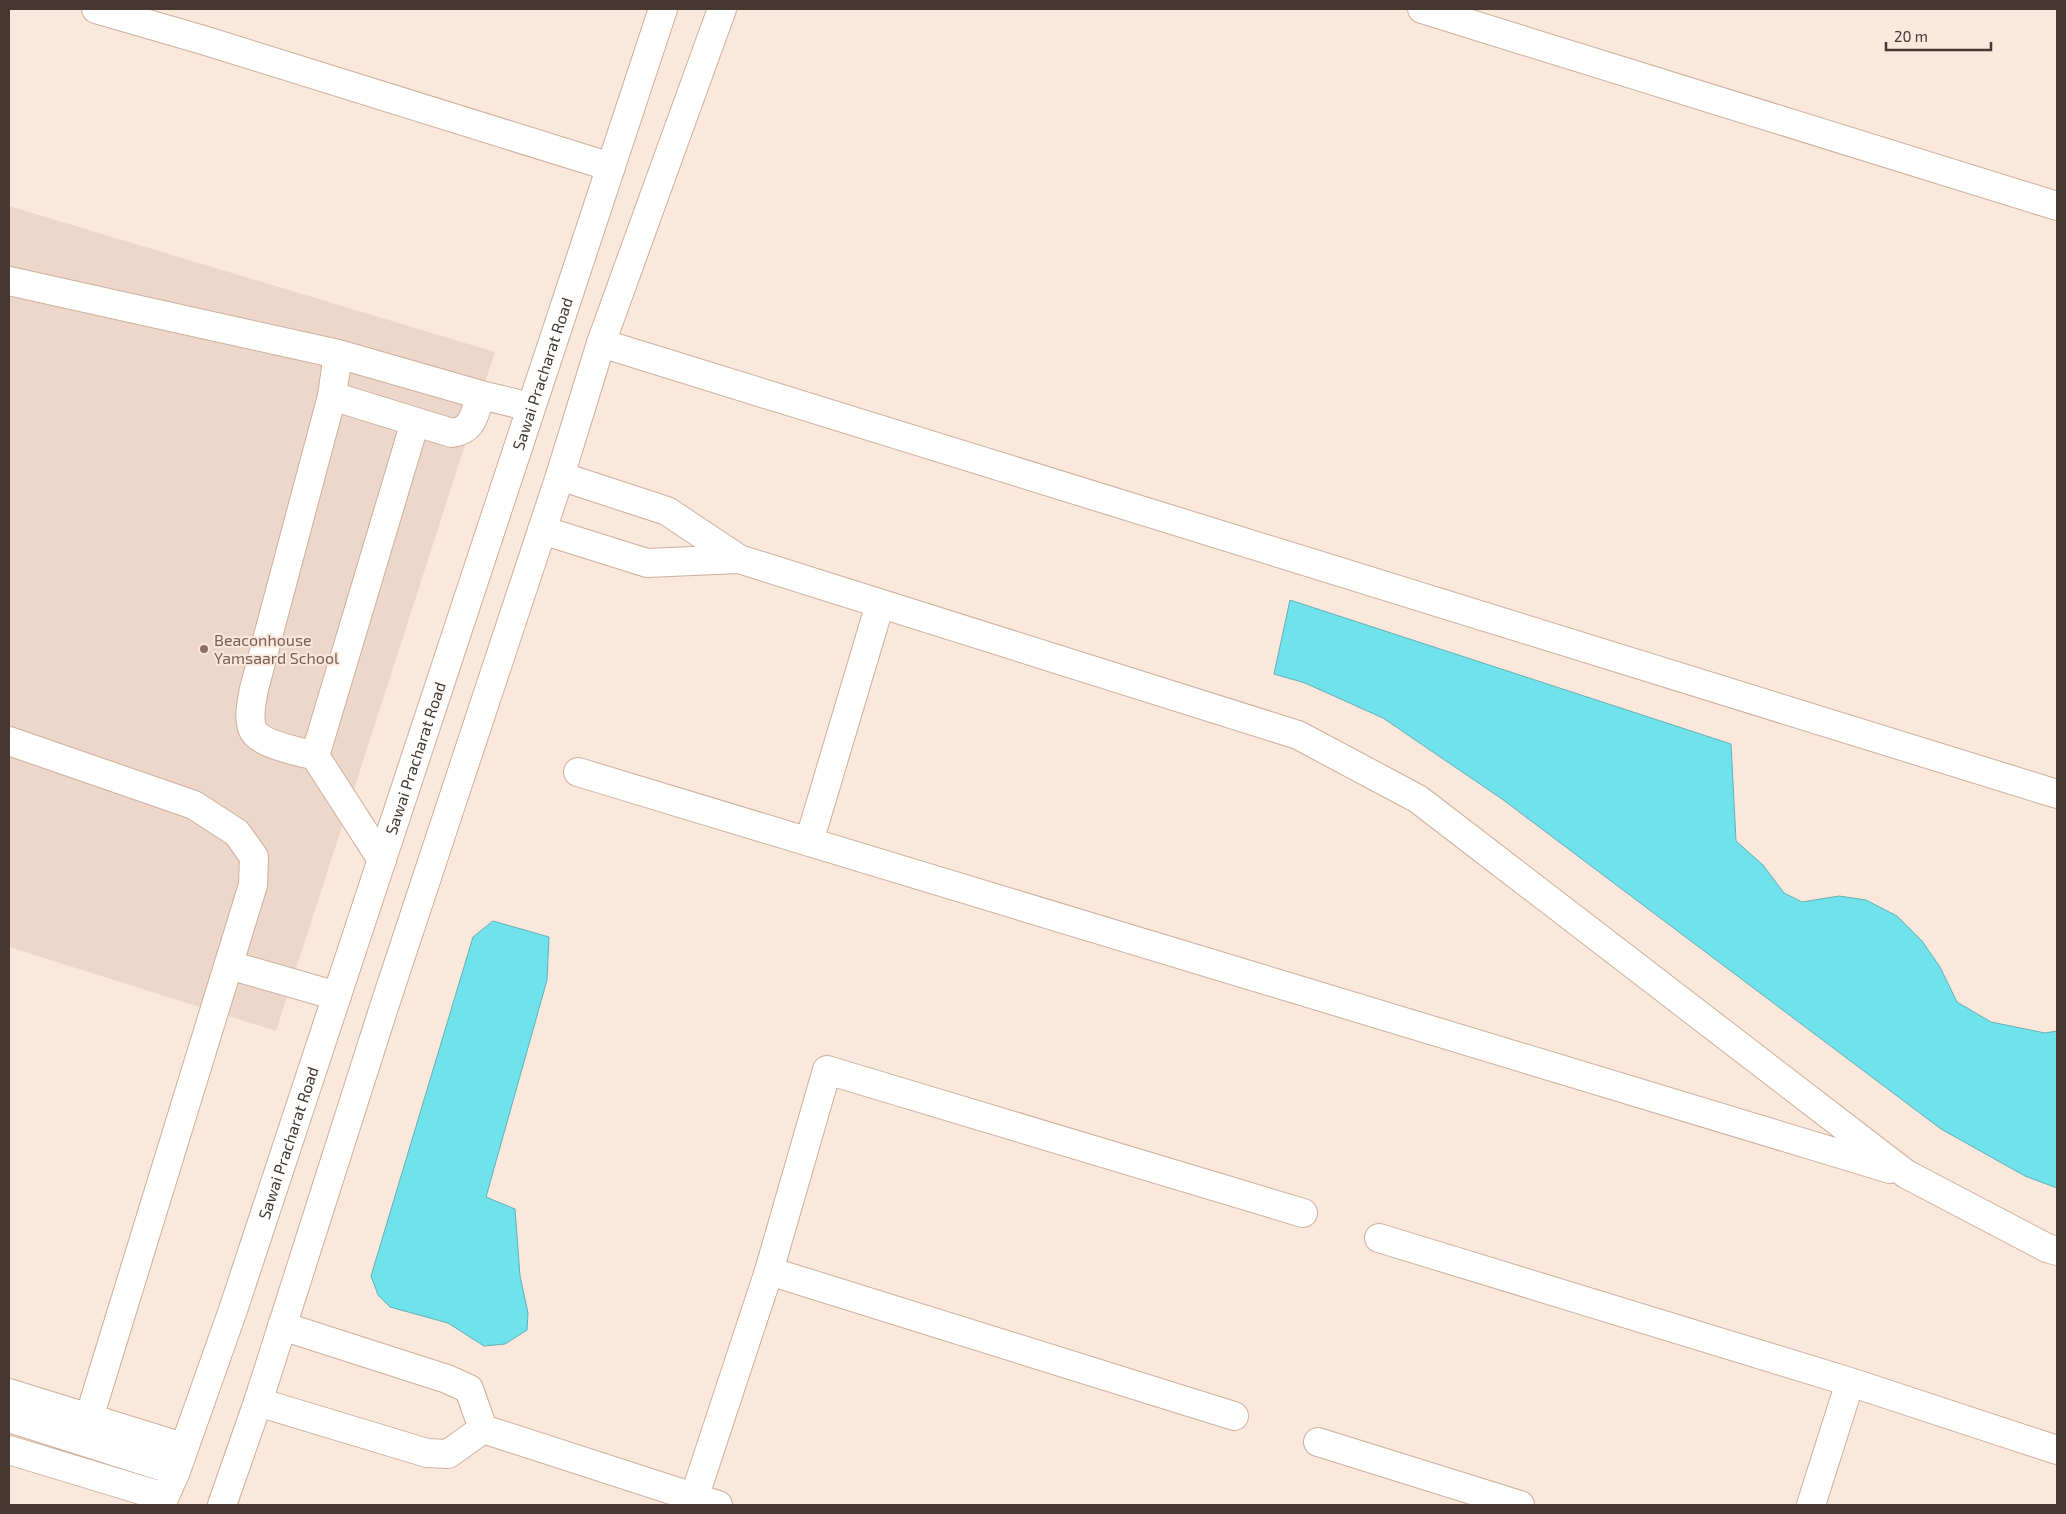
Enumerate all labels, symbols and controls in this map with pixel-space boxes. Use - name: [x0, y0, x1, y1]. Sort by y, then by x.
- scale bar: [1886, 20, 1991, 52]
- text: 20 m: [1894, 27, 1928, 45]
- street label: Sawai Pracharat Road: [508, 295, 576, 452]
- place label: Beaconhouse Yamsaard School: [214, 630, 339, 667]
- marker: Beaconhouse Yamsaard School: [198, 643, 210, 655]
- street label: Sawai Pracharat Road: [381, 679, 449, 837]
- street label: Sawai Pracharat Road: [254, 1064, 322, 1221]

